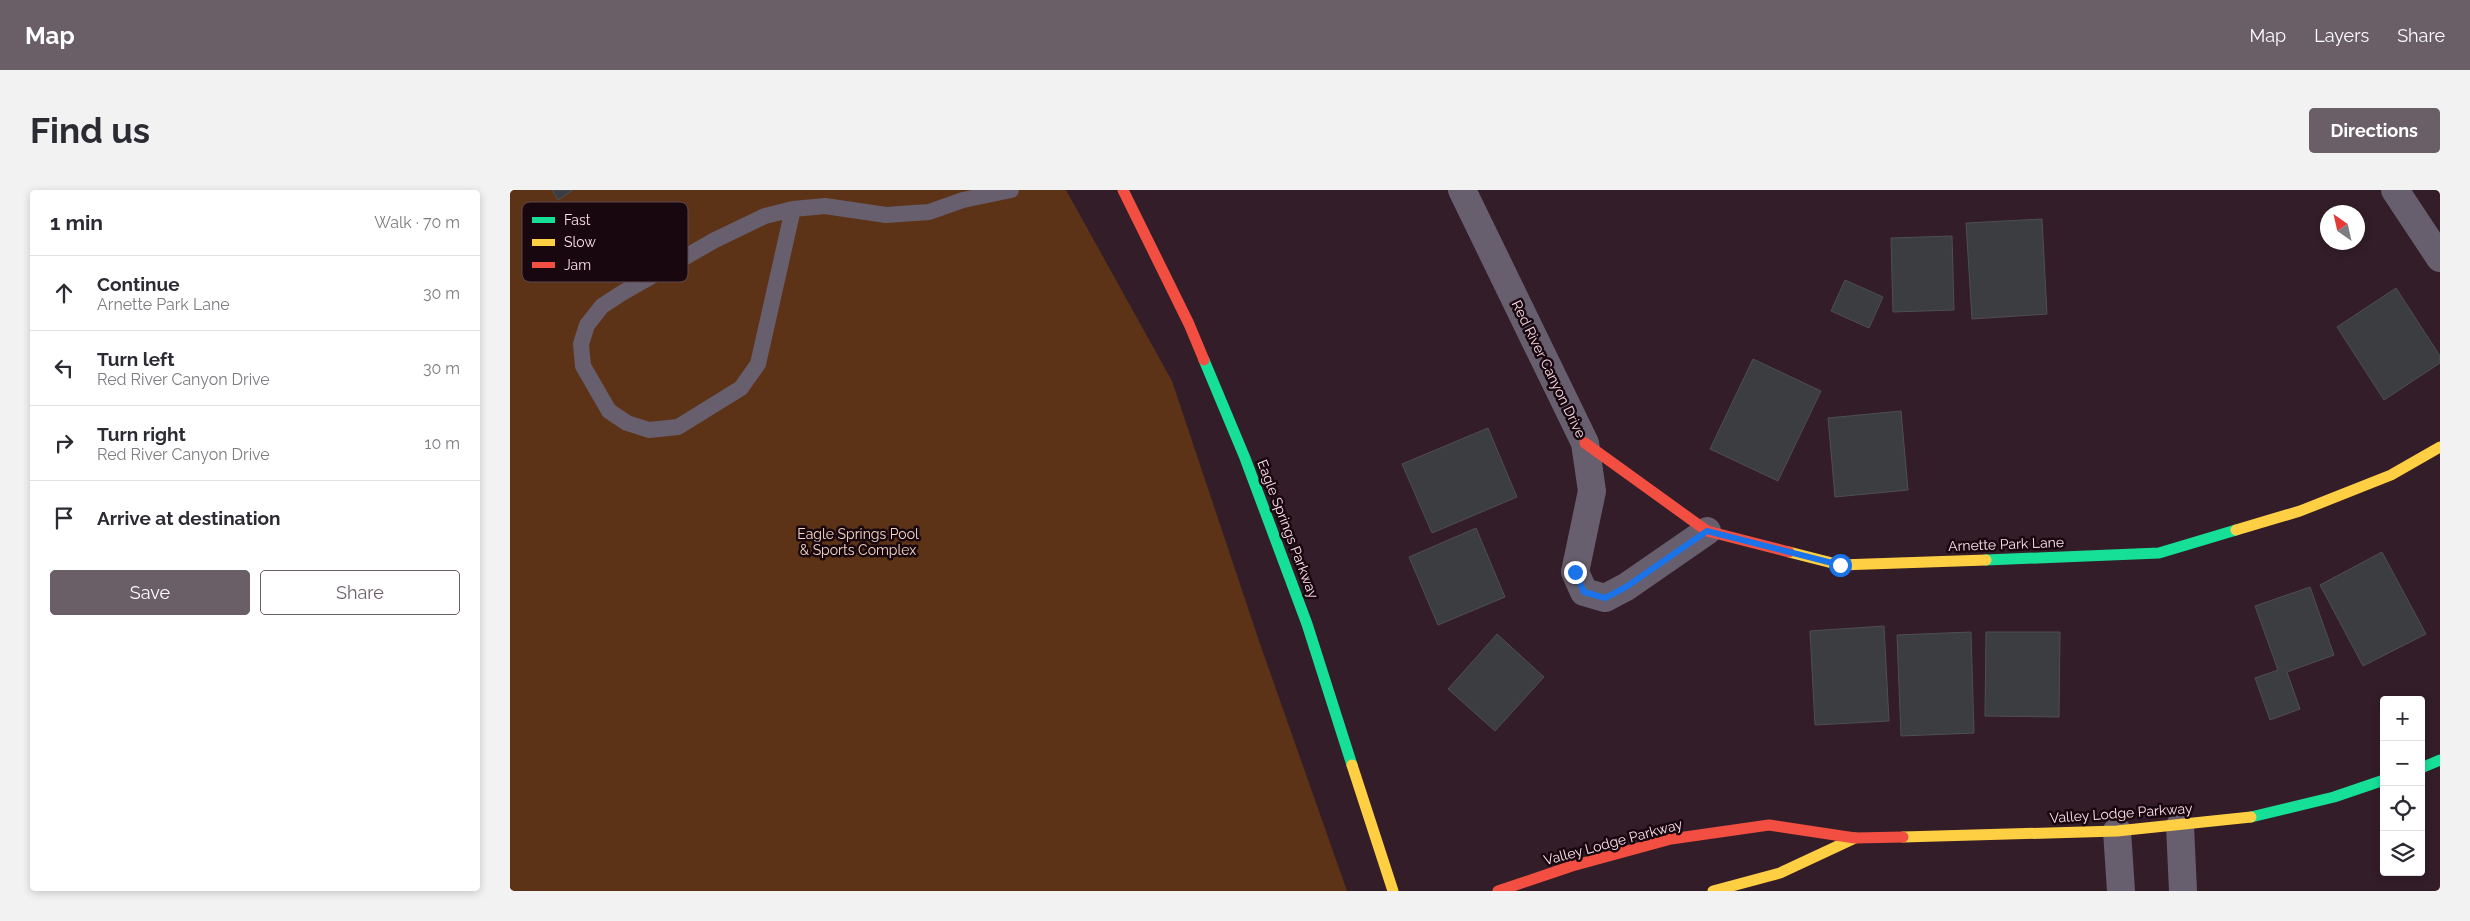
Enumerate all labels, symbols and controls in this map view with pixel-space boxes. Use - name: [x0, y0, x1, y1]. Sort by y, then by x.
- text: Map: [25, 21, 75, 50]
- text: Map: [2250, 25, 2286, 46]
- text: Layers: [2314, 25, 2369, 46]
- text: Share: [2397, 25, 2445, 46]
- button: Directions: [2309, 108, 2440, 153]
- text: Find us: [30, 110, 150, 151]
- legend: [522, 202, 688, 282]
- north arrow: [2320, 205, 2365, 250]
- text: 1 min: [50, 210, 103, 235]
- text: Fast: [564, 212, 591, 228]
- text: Walk · 70 m: [374, 213, 460, 232]
- text: Slow: [564, 234, 596, 250]
- text: Jam: [564, 257, 591, 273]
- text: Continue: [97, 273, 180, 295]
- icon: ahead: [50, 279, 78, 307]
- text: 30 m: [423, 284, 460, 303]
- text: Arnette Park Lane: [97, 295, 230, 314]
- street label: Red River Canyon Drive: [1509, 298, 1589, 440]
- text: Turn left: [97, 348, 174, 370]
- icon: left: [50, 354, 78, 382]
- text: 30 m: [423, 359, 460, 378]
- text: Red River Canyon Drive: [97, 370, 270, 389]
- text: Turn right: [97, 423, 186, 445]
- icon: right: [50, 429, 78, 457]
- text: 10 m: [425, 434, 460, 453]
- text: Red River Canyon Drive: [97, 445, 270, 464]
- street label: Eagle Springs Parkway: [1254, 457, 1322, 601]
- icon: arrive: [50, 504, 78, 532]
- text: Arrive at destination: [97, 507, 281, 529]
- park label: Eagle Springs Pool & Sports Complex: [797, 526, 919, 558]
- street label: Arnette Park Lane: [1948, 534, 2064, 554]
- route start: [1829, 554, 1852, 577]
- route end: [1564, 561, 1587, 584]
- button: Save: [50, 570, 250, 615]
- button: Share: [260, 570, 460, 615]
- map controls: [2380, 696, 2425, 876]
- button: +: [2380, 696, 2425, 741]
- button: −: [2380, 741, 2425, 786]
- button: locate: [2380, 786, 2425, 831]
- street label: Valley Lodge Parkway: [2049, 800, 2193, 826]
- street label: Valley Lodge Parkway: [1542, 816, 1685, 868]
- button: layers: [2380, 831, 2425, 876]

